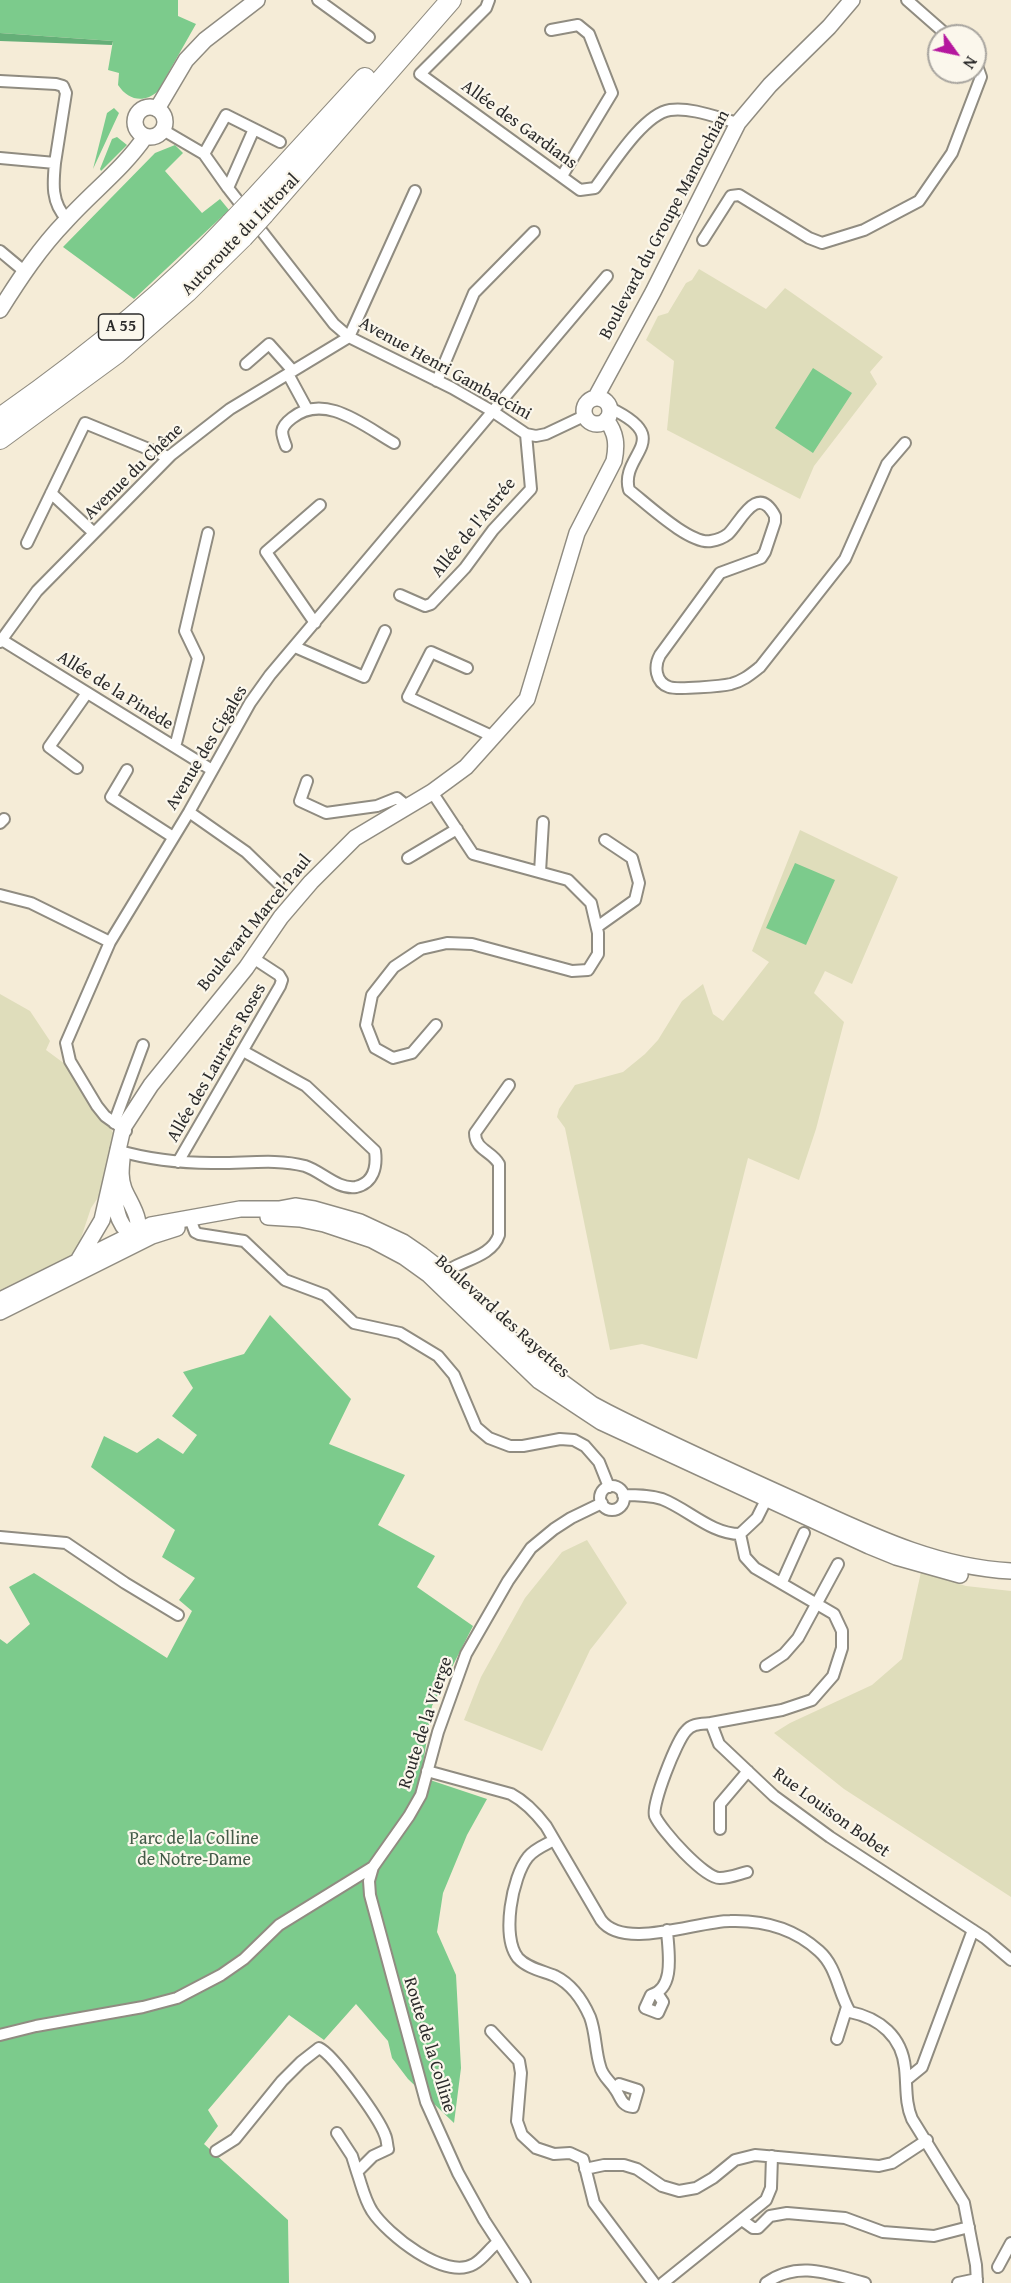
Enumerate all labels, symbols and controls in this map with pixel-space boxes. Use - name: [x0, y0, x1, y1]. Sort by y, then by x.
- north arrow: [927, 24, 987, 84]
- text: N: [957, 52, 983, 74]
- street label: Allée des Gardians: [457, 76, 581, 174]
- street label: Boulevard du Groupe Manouchian: [595, 107, 735, 343]
- street label: Autoroute du Littoral: [177, 170, 305, 300]
- street label: Avenue Henri Gambaccini: [355, 313, 535, 425]
- road number: A 55: [98, 314, 144, 340]
- street label: Avenue du Chêne: [80, 419, 188, 525]
- street label: Allée de l'Astrée: [427, 474, 521, 582]
- street label: Allée de la Pinède: [53, 647, 177, 735]
- street label: Avenue des Cigales: [161, 682, 253, 814]
- street label: Boulevard Marcel Paul: [193, 850, 317, 996]
- street label: Allée des Lauriers Roses: [163, 980, 271, 1146]
- street label: Boulevard des Rayettes: [430, 1251, 574, 1383]
- street label: Route de la Vierge: [394, 1654, 458, 1792]
- street label: Rue Louison Bobet: [768, 1763, 894, 1863]
- park label: Parc de la Colline de Notre-Dame: [129, 1828, 259, 1870]
- street label: Route de la Colline: [398, 1975, 460, 2115]

